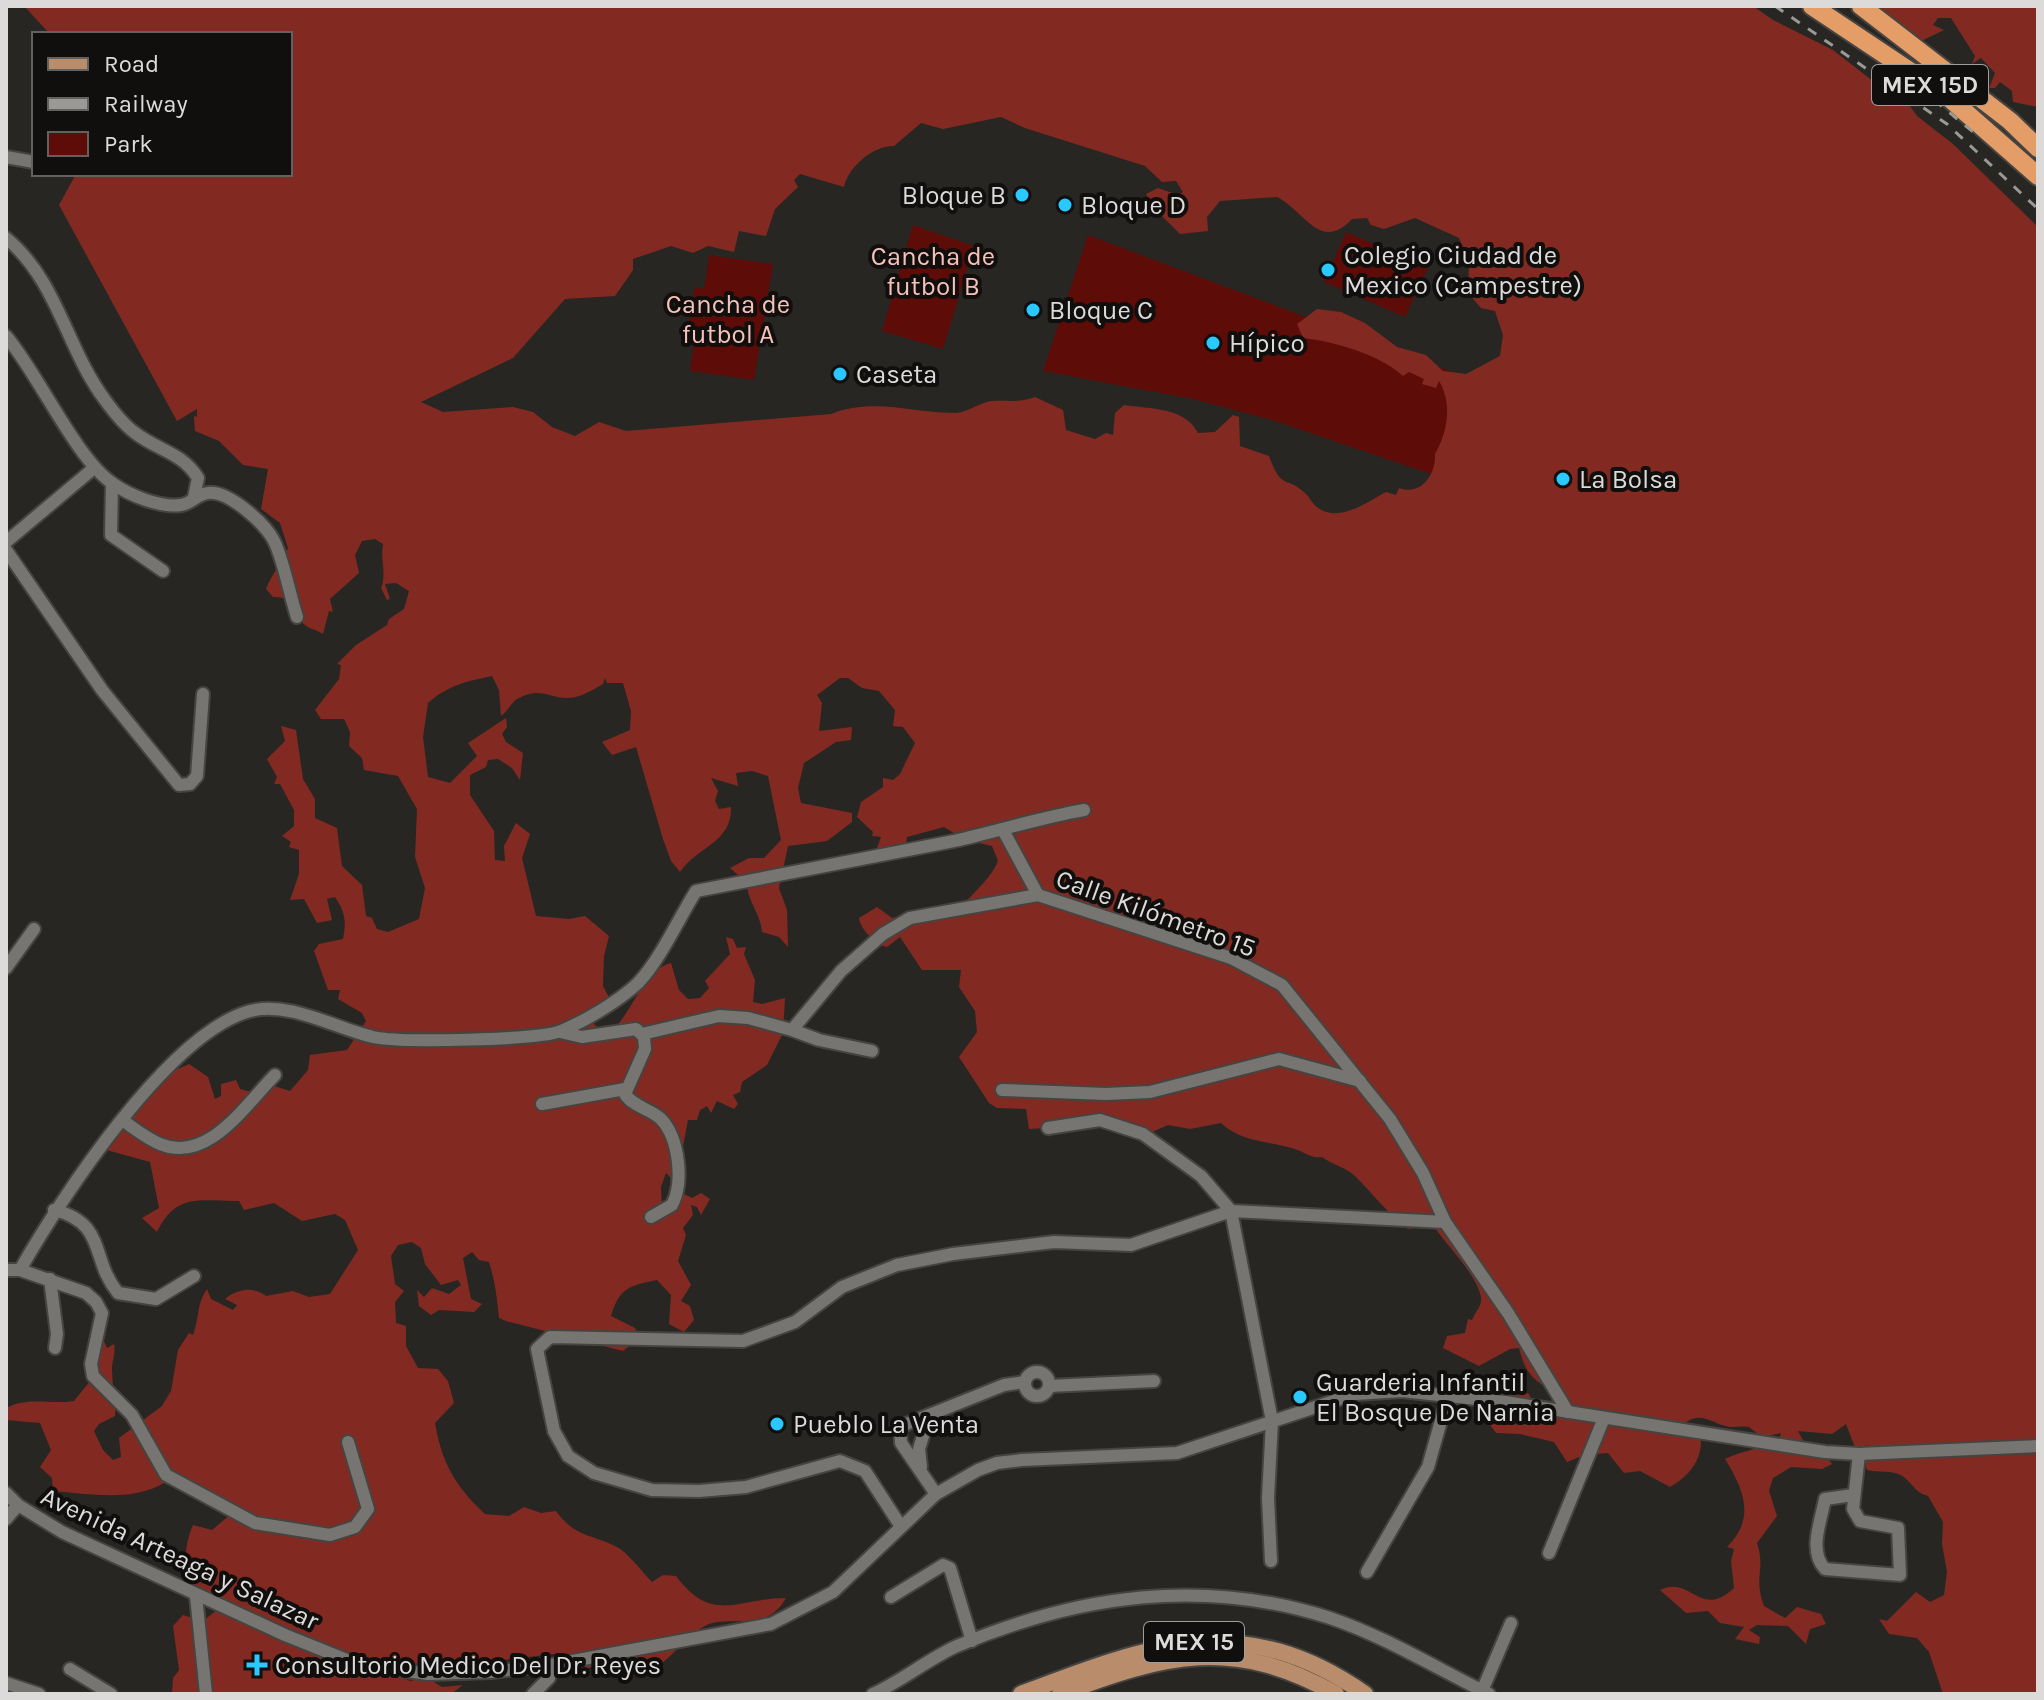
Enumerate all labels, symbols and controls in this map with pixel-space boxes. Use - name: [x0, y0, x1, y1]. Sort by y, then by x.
- legend: [32, 32, 292, 176]
- text: Road: [104, 50, 159, 78]
- road number: MEX 15D: [1872, 65, 1988, 105]
- text: Railway: [104, 90, 188, 118]
- text: Park: [104, 130, 153, 158]
- place label: Bloque B: [902, 180, 1006, 211]
- marker: Bloque B: [1013, 186, 1031, 204]
- place label: Bloque D: [1081, 190, 1186, 221]
- marker: Bloque D: [1056, 196, 1074, 214]
- place label: Colegio Ciudad de Mexico (Campestre): [1344, 240, 1582, 301]
- park label: Cancha de futbol B: [871, 241, 995, 302]
- marker: Colegio Ciudad de Mexico (Campestre): [1319, 261, 1337, 279]
- park label: Cancha de futbol A: [666, 289, 790, 350]
- place label: Bloque C: [1049, 295, 1153, 326]
- marker: Bloque C: [1024, 301, 1042, 319]
- place label: Hípico: [1229, 328, 1305, 359]
- marker: Hípico: [1204, 334, 1222, 352]
- place label: Caseta: [856, 359, 937, 390]
- marker: Caseta: [831, 365, 849, 383]
- place label: La Bolsa: [1579, 464, 1677, 495]
- marker: La Bolsa: [1554, 470, 1572, 488]
- street label: Calle Kilómetro 15: [1052, 863, 1260, 964]
- place label: Guarderia Infantil El Bosque De Narnia: [1316, 1367, 1555, 1428]
- marker: Guarderia Infantil El Bosque De Narnia: [1291, 1388, 1309, 1406]
- place label: Pueblo La Venta: [793, 1409, 979, 1440]
- marker: Pueblo La Venta: [768, 1415, 786, 1433]
- street label: Avenida Arteaga y Salazar: [36, 1480, 324, 1637]
- road number: MEX 15: [1144, 1622, 1244, 1662]
- place label: Consultorio Medico Del Dr. Reyes: [275, 1650, 661, 1681]
- marker: Consultorio Medico Del Dr. Reyes: [246, 1654, 268, 1676]

